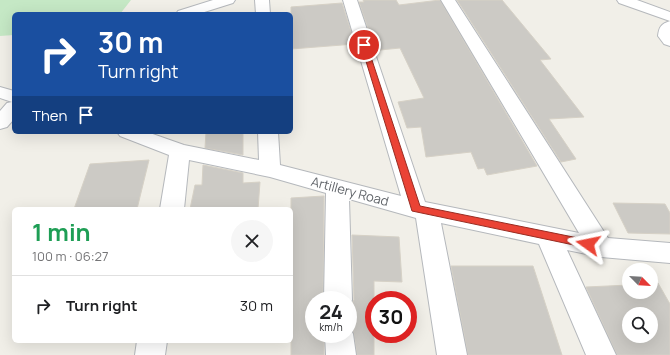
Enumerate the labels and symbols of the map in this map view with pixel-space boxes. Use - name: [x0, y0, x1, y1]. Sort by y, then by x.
- pin: [347, 28, 381, 62]
- street label: Artillery Road: [309, 172, 391, 210]
- position arrow: [567, 223, 609, 265]
- north arrow: [622, 263, 658, 299]
- speed limit sign: 30: [365, 291, 417, 343]

